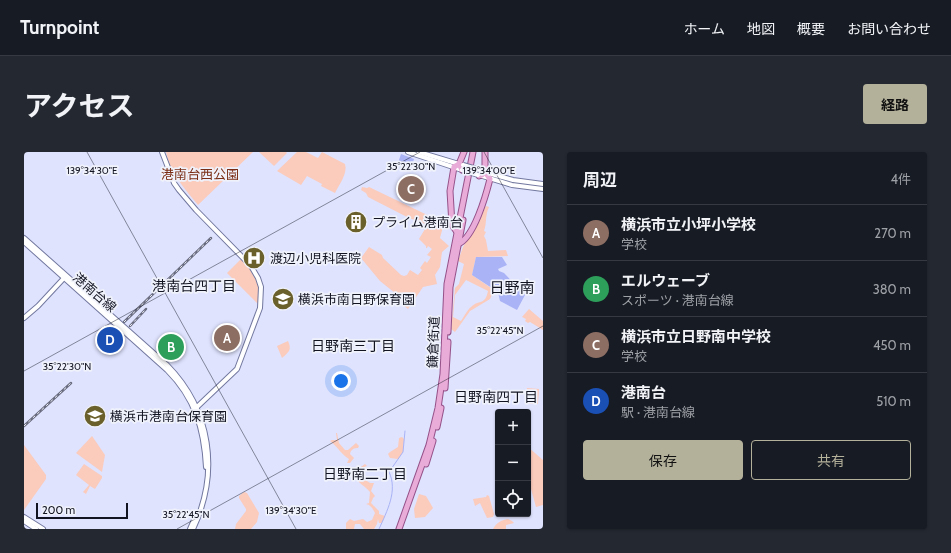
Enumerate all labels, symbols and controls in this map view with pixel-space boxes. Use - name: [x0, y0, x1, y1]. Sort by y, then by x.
- text: Turnpoint: [20, 16, 99, 39]
- text: ホーム: [683, 20, 725, 38]
- text: 地図: [747, 20, 775, 38]
- text: 概要: [797, 20, 825, 38]
- text: お問い合わせ: [847, 20, 931, 38]
- button: 経路: [863, 84, 927, 124]
- text: アクセス: [24, 89, 135, 123]
- text: 35°22'30"N: [387, 160, 435, 173]
- text: 139°34'30"E: [66, 164, 118, 177]
- text: 139°34'00"E: [463, 164, 516, 177]
- park label: 港南台西公園: [161, 166, 239, 182]
- text: 周辺: [583, 170, 617, 190]
- text: 4件: [890, 171, 911, 187]
- pin: C: [398, 174, 424, 204]
- building icon: プライム港南台: [343, 209, 369, 235]
- place label: プライム港南台: [372, 214, 463, 230]
- text: 横浜市立小坪小学校: [621, 216, 756, 234]
- text: A: [592, 225, 600, 241]
- text: 270 m: [874, 225, 911, 241]
- text: 学校: [621, 236, 647, 252]
- hospital icon: 渡辺小児科医院: [241, 245, 267, 271]
- place label: 渡辺小児科医院: [270, 250, 361, 266]
- street label: 港南台線: [70, 269, 120, 315]
- text: エルウェーブ: [621, 272, 710, 290]
- district label: 港南台四丁目: [152, 277, 236, 295]
- district label: 日野南: [489, 279, 535, 297]
- text: B: [592, 281, 600, 297]
- text: 380 m: [873, 281, 911, 297]
- school or university icon: 横浜市南日野保育園: [270, 286, 296, 312]
- place label: 横浜市南日野保育園: [298, 291, 415, 307]
- text: スポーツ · 港南台線: [621, 292, 734, 308]
- street label: 鎌倉街道: [424, 316, 442, 368]
- pin: A: [214, 323, 240, 353]
- text: 35°22'45"N: [476, 324, 524, 337]
- pin: D: [97, 325, 123, 355]
- text: 横浜市立日野南中学校: [621, 328, 771, 346]
- pin: B: [158, 332, 184, 362]
- district label: 日野南三丁目: [311, 337, 395, 355]
- text: C: [592, 337, 600, 353]
- text: 450 m: [873, 337, 911, 353]
- text: 学校: [621, 348, 647, 364]
- text: 35°22'30"N: [43, 360, 91, 373]
- your location: [331, 371, 351, 391]
- text: 港南台: [621, 384, 666, 402]
- district label: 日野南四丁目: [454, 388, 538, 406]
- text: D: [591, 393, 601, 409]
- text: 510 m: [876, 393, 911, 409]
- school or university icon: 横浜市港南台保育園: [82, 403, 108, 429]
- text: 駅 · 港南台線: [621, 404, 695, 420]
- place label: 横浜市港南台保育園: [110, 408, 227, 424]
- map controls: [495, 409, 531, 517]
- button: +: [495, 409, 531, 445]
- button: 保存: [583, 440, 743, 480]
- button: 共有: [751, 440, 911, 480]
- button: −: [495, 445, 531, 481]
- district label: 日野南二丁目: [323, 465, 407, 483]
- button: locate: [495, 481, 531, 517]
- scale bar: [36, 501, 128, 520]
- text: 200 m: [42, 503, 75, 517]
- text: 139°34'30"E: [265, 504, 317, 517]
- text: 35°22'45"N: [162, 508, 210, 521]

